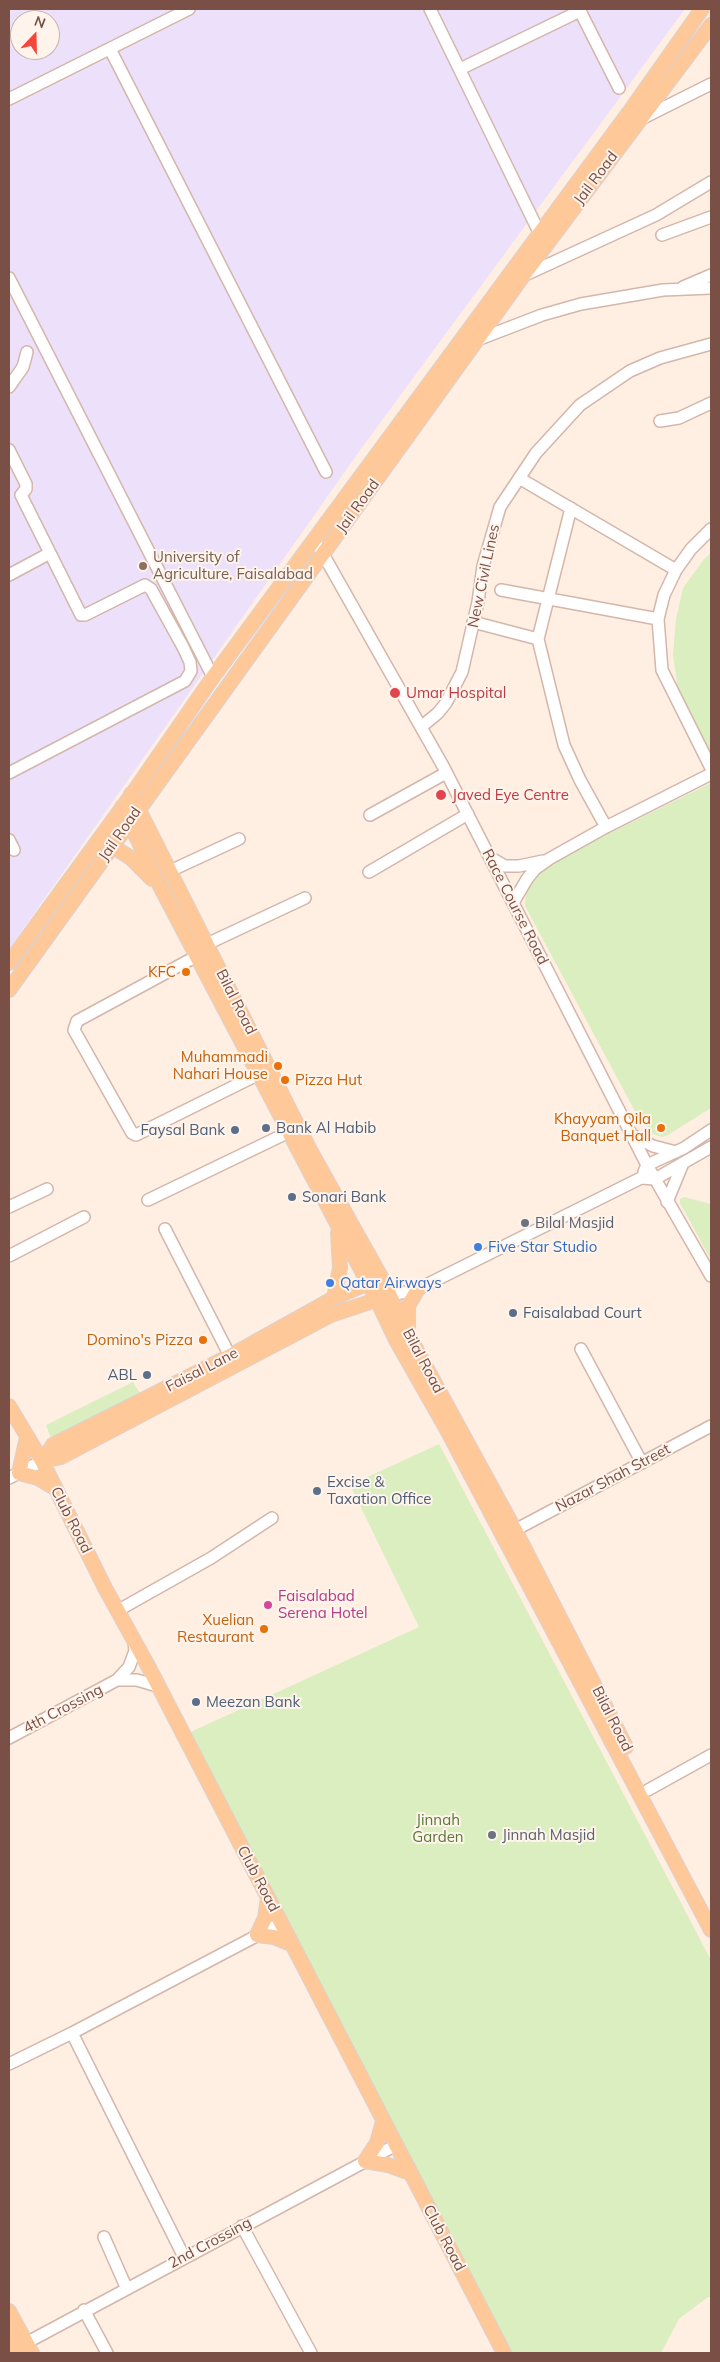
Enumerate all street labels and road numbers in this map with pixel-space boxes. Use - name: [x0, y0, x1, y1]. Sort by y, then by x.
- street label: Jail Road: [570, 148, 622, 208]
- street label: Jail Road: [333, 476, 383, 536]
- street label: New Civil Lines: [464, 523, 504, 629]
- street label: Jail Road: [95, 804, 145, 864]
- street label: Race Course Road: [478, 846, 552, 968]
- street label: Bilal Road: [212, 966, 260, 1038]
- street label: Bilal Road: [398, 1326, 448, 1396]
- street label: Faisal Lane: [163, 1344, 241, 1396]
- street label: Nazar Shah Street: [552, 1440, 674, 1516]
- street label: Club Road: [47, 1484, 95, 1556]
- street label: 4th Crossing: [20, 1681, 106, 1737]
- street label: Bilal Road: [588, 1683, 636, 1755]
- street label: Club Road: [233, 1843, 283, 1915]
- street label: Club Road: [419, 2202, 469, 2274]
- street label: 2nd Crossing: [166, 2214, 254, 2272]

